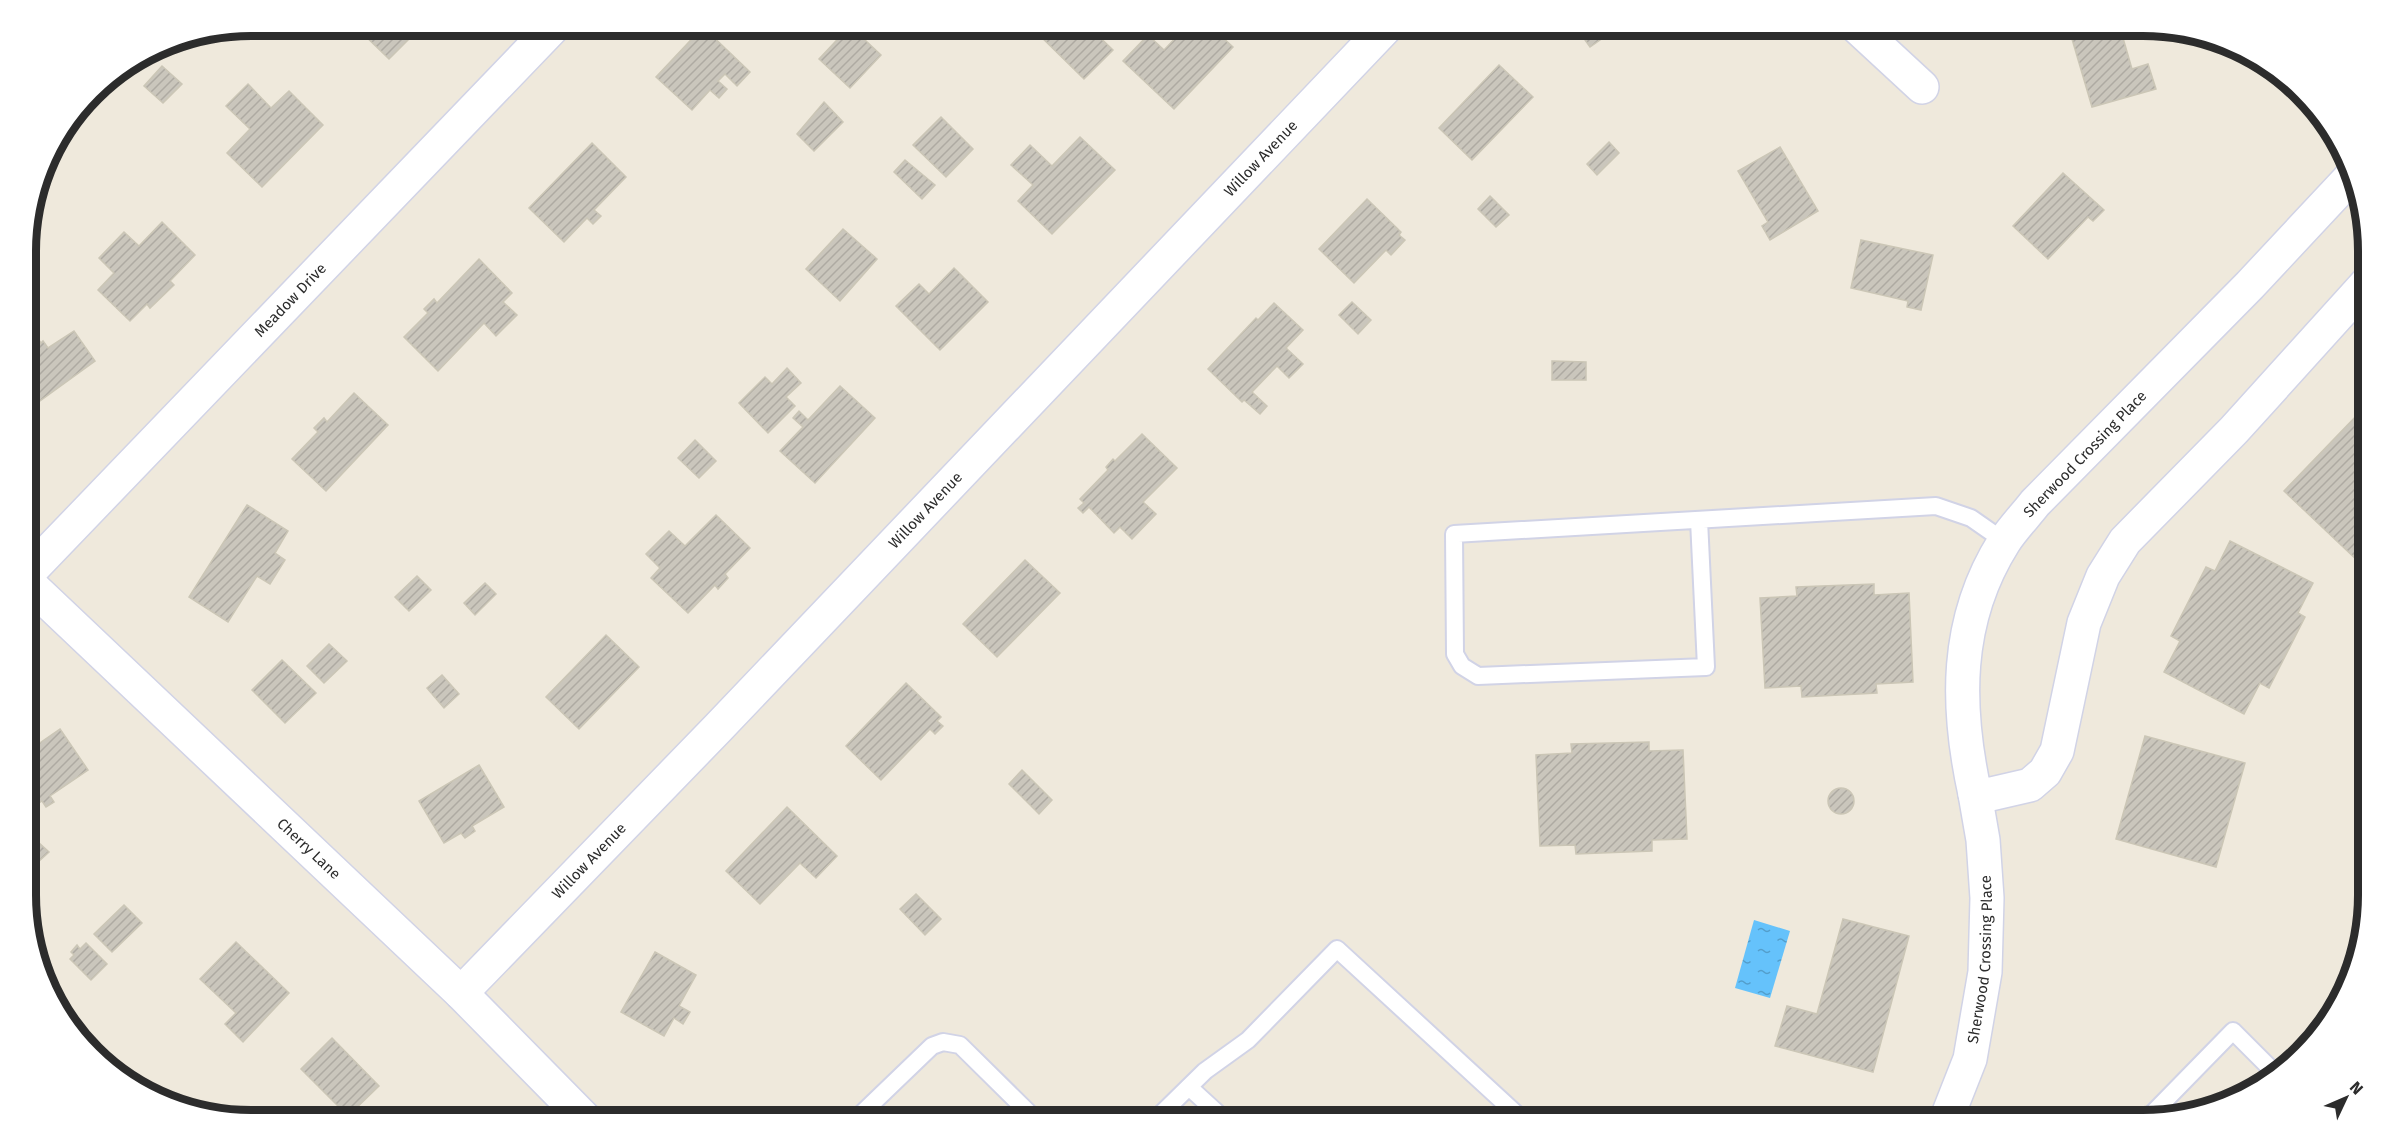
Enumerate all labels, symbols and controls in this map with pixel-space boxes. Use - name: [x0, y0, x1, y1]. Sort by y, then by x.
- street label: Willow Avenue: [1220, 116, 1301, 200]
- street label: Meadow Drive: [251, 259, 330, 341]
- street label: Sherwood Crossing Place: [2020, 387, 2150, 521]
- street label: Willow Avenue: [885, 468, 966, 552]
- street label: Cherry Lane: [273, 815, 344, 883]
- street label: Willow Avenue: [548, 819, 630, 903]
- street label: Sherwood Crossing Place: [1964, 875, 1996, 1045]
- north arrow: [2316, 1068, 2376, 1128]
- text: N: [2346, 1078, 2367, 1098]

